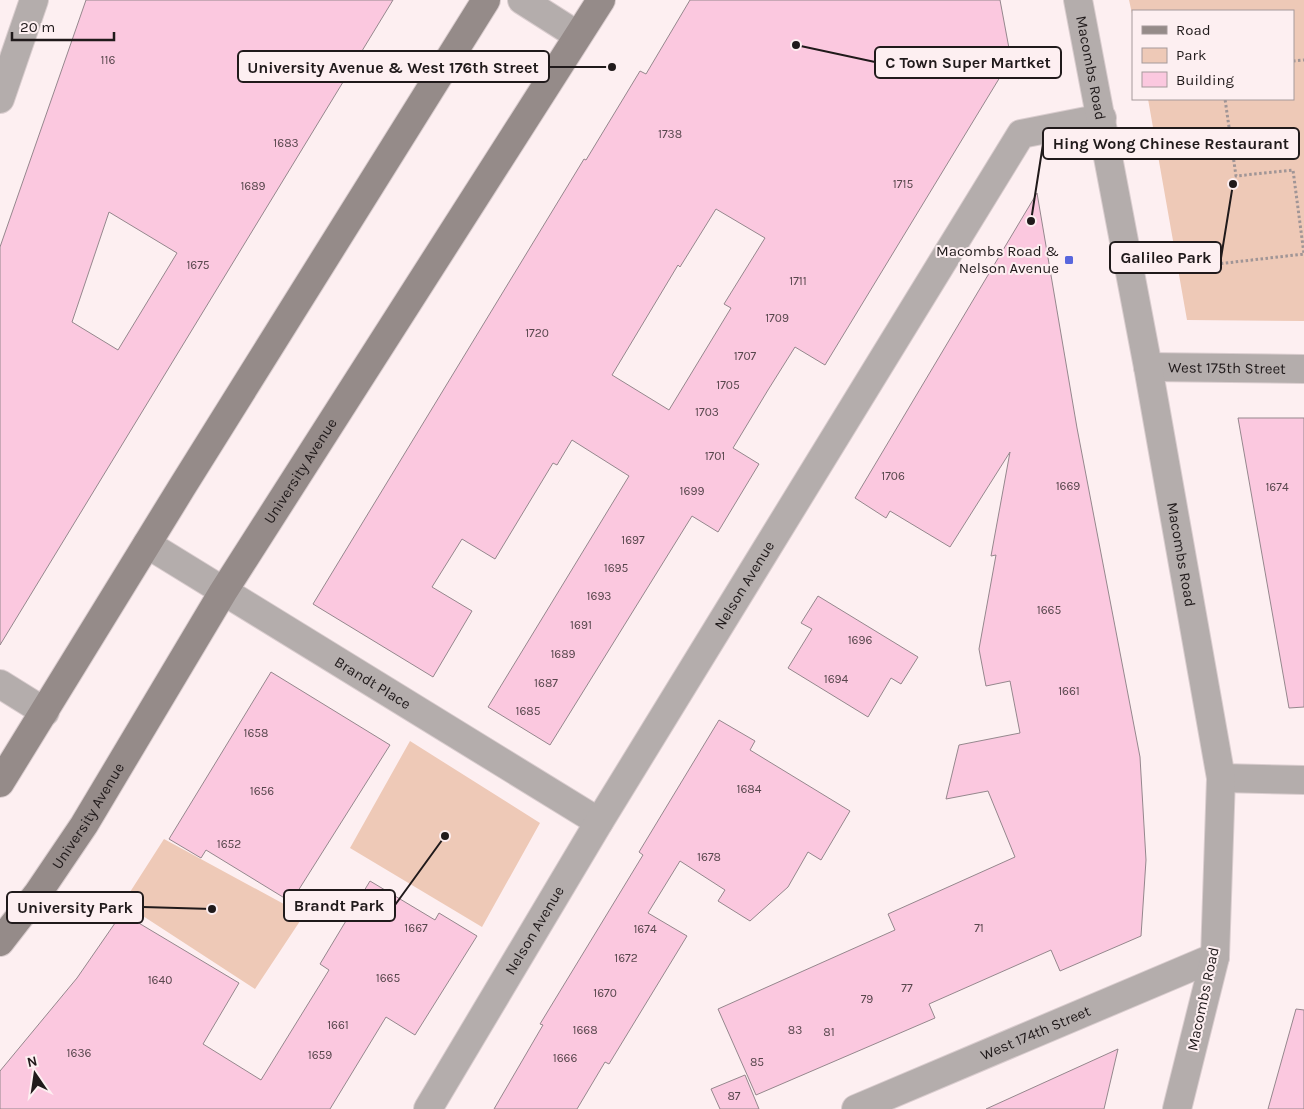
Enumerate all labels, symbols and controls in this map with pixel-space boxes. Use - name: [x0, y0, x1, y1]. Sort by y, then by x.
- scale bar: [12, 10, 115, 42]
- legend: [1132, 10, 1294, 100]
- street label: Macombs Road: [1072, 14, 1110, 121]
- text: 20 m: [20, 18, 55, 36]
- text: Road: [1176, 21, 1211, 39]
- text: Park: [1176, 46, 1206, 64]
- callout: C Town Super Martket: [875, 47, 1061, 78]
- callout: University Avenue & West 176th Street: [238, 51, 549, 82]
- house number: 116: [101, 53, 116, 67]
- text: C Town Super Martket: [885, 53, 1051, 72]
- text: University Avenue & West 176th Street: [247, 58, 539, 77]
- text: Building: [1176, 71, 1234, 89]
- house number: 1738: [658, 127, 682, 141]
- callout: Hing Wong Chinese Restaurant: [1043, 128, 1299, 159]
- text: Hing Wong Chinese Restaurant: [1053, 134, 1289, 153]
- house number: 1683: [273, 136, 299, 150]
- house number: 1715: [893, 177, 913, 191]
- house number: 1689: [240, 179, 266, 193]
- place label: Macombs Road & Nelson Avenue: [936, 242, 1059, 277]
- callout: Galileo Park: [1110, 242, 1221, 273]
- text: Galileo Park: [1120, 248, 1212, 267]
- marker: Macombs Road & Nelson Avenue: [1063, 254, 1075, 266]
- house number: 1675: [186, 258, 210, 272]
- house number: 1711: [789, 274, 807, 288]
- house number: 1709: [765, 311, 789, 325]
- house number: 1720: [525, 326, 549, 340]
- house number: 1707: [734, 349, 757, 363]
- street label: West 175th Street: [1168, 358, 1286, 378]
- house number: 1705: [716, 378, 740, 392]
- house number: 1703: [695, 405, 719, 419]
- street label: University Avenue: [260, 415, 341, 527]
- house number: 1701: [705, 449, 725, 463]
- house number: 1706: [881, 469, 905, 483]
- house number: 1669: [1056, 479, 1080, 493]
- house number: 1674: [1265, 480, 1289, 494]
- house number: 1699: [680, 484, 704, 498]
- street label: Macombs Road: [1163, 501, 1199, 608]
- house number: 1697: [621, 533, 645, 547]
- street label: Nelson Avenue: [710, 538, 778, 633]
- house number: 1695: [604, 561, 629, 575]
- house number: 1693: [587, 589, 611, 603]
- house number: 1665: [1037, 603, 1061, 617]
- house number: 1691: [570, 618, 592, 632]
- house number: 1696: [848, 633, 872, 647]
- house number: 1689: [550, 647, 576, 661]
- street label: Brandt Place: [331, 653, 414, 713]
- house number: 1694: [824, 672, 849, 686]
- house number: 1687: [534, 676, 558, 690]
- house number: 1661: [1058, 684, 1080, 698]
- house number: 1685: [516, 704, 541, 718]
- house number: 1658: [244, 726, 268, 740]
- street label: University Avenue: [48, 760, 128, 872]
- house number: 1684: [737, 782, 762, 796]
- house number: 1656: [250, 784, 274, 798]
- house number: 1652: [217, 837, 241, 851]
- house number: 1678: [697, 850, 721, 864]
- street label: Nelson Avenue: [501, 883, 568, 978]
- callout: Brandt Park: [284, 890, 395, 921]
- callout: University Park: [7, 892, 143, 923]
- text: Brandt Park: [294, 896, 385, 915]
- text: University Park: [17, 898, 133, 917]
- house number: 1667: [404, 921, 428, 935]
- house number: 71: [974, 921, 984, 935]
- house number: 1674: [633, 922, 657, 936]
- street label: Macombs Road: [1183, 945, 1223, 1053]
- house number: 1672: [614, 951, 638, 965]
- house number: 1665: [376, 971, 400, 985]
- house number: 1640: [148, 973, 172, 987]
- house number: 77: [901, 981, 913, 995]
- house number: 1670: [593, 986, 617, 1000]
- house number: 79: [861, 992, 873, 1006]
- street label: West 174th Street: [978, 1002, 1094, 1064]
- house number: 1661: [327, 1018, 349, 1032]
- house number: 1668: [572, 1023, 598, 1037]
- house number: 83: [788, 1023, 802, 1037]
- house number: 81: [823, 1025, 835, 1039]
- house number: 1636: [67, 1046, 92, 1060]
- house number: 1659: [308, 1048, 332, 1062]
- north arrow: [10, 1049, 60, 1099]
- house number: 1666: [553, 1051, 577, 1065]
- text: N: [25, 1052, 39, 1071]
- house number: 85: [750, 1055, 764, 1069]
- house number: 87: [727, 1089, 741, 1103]

